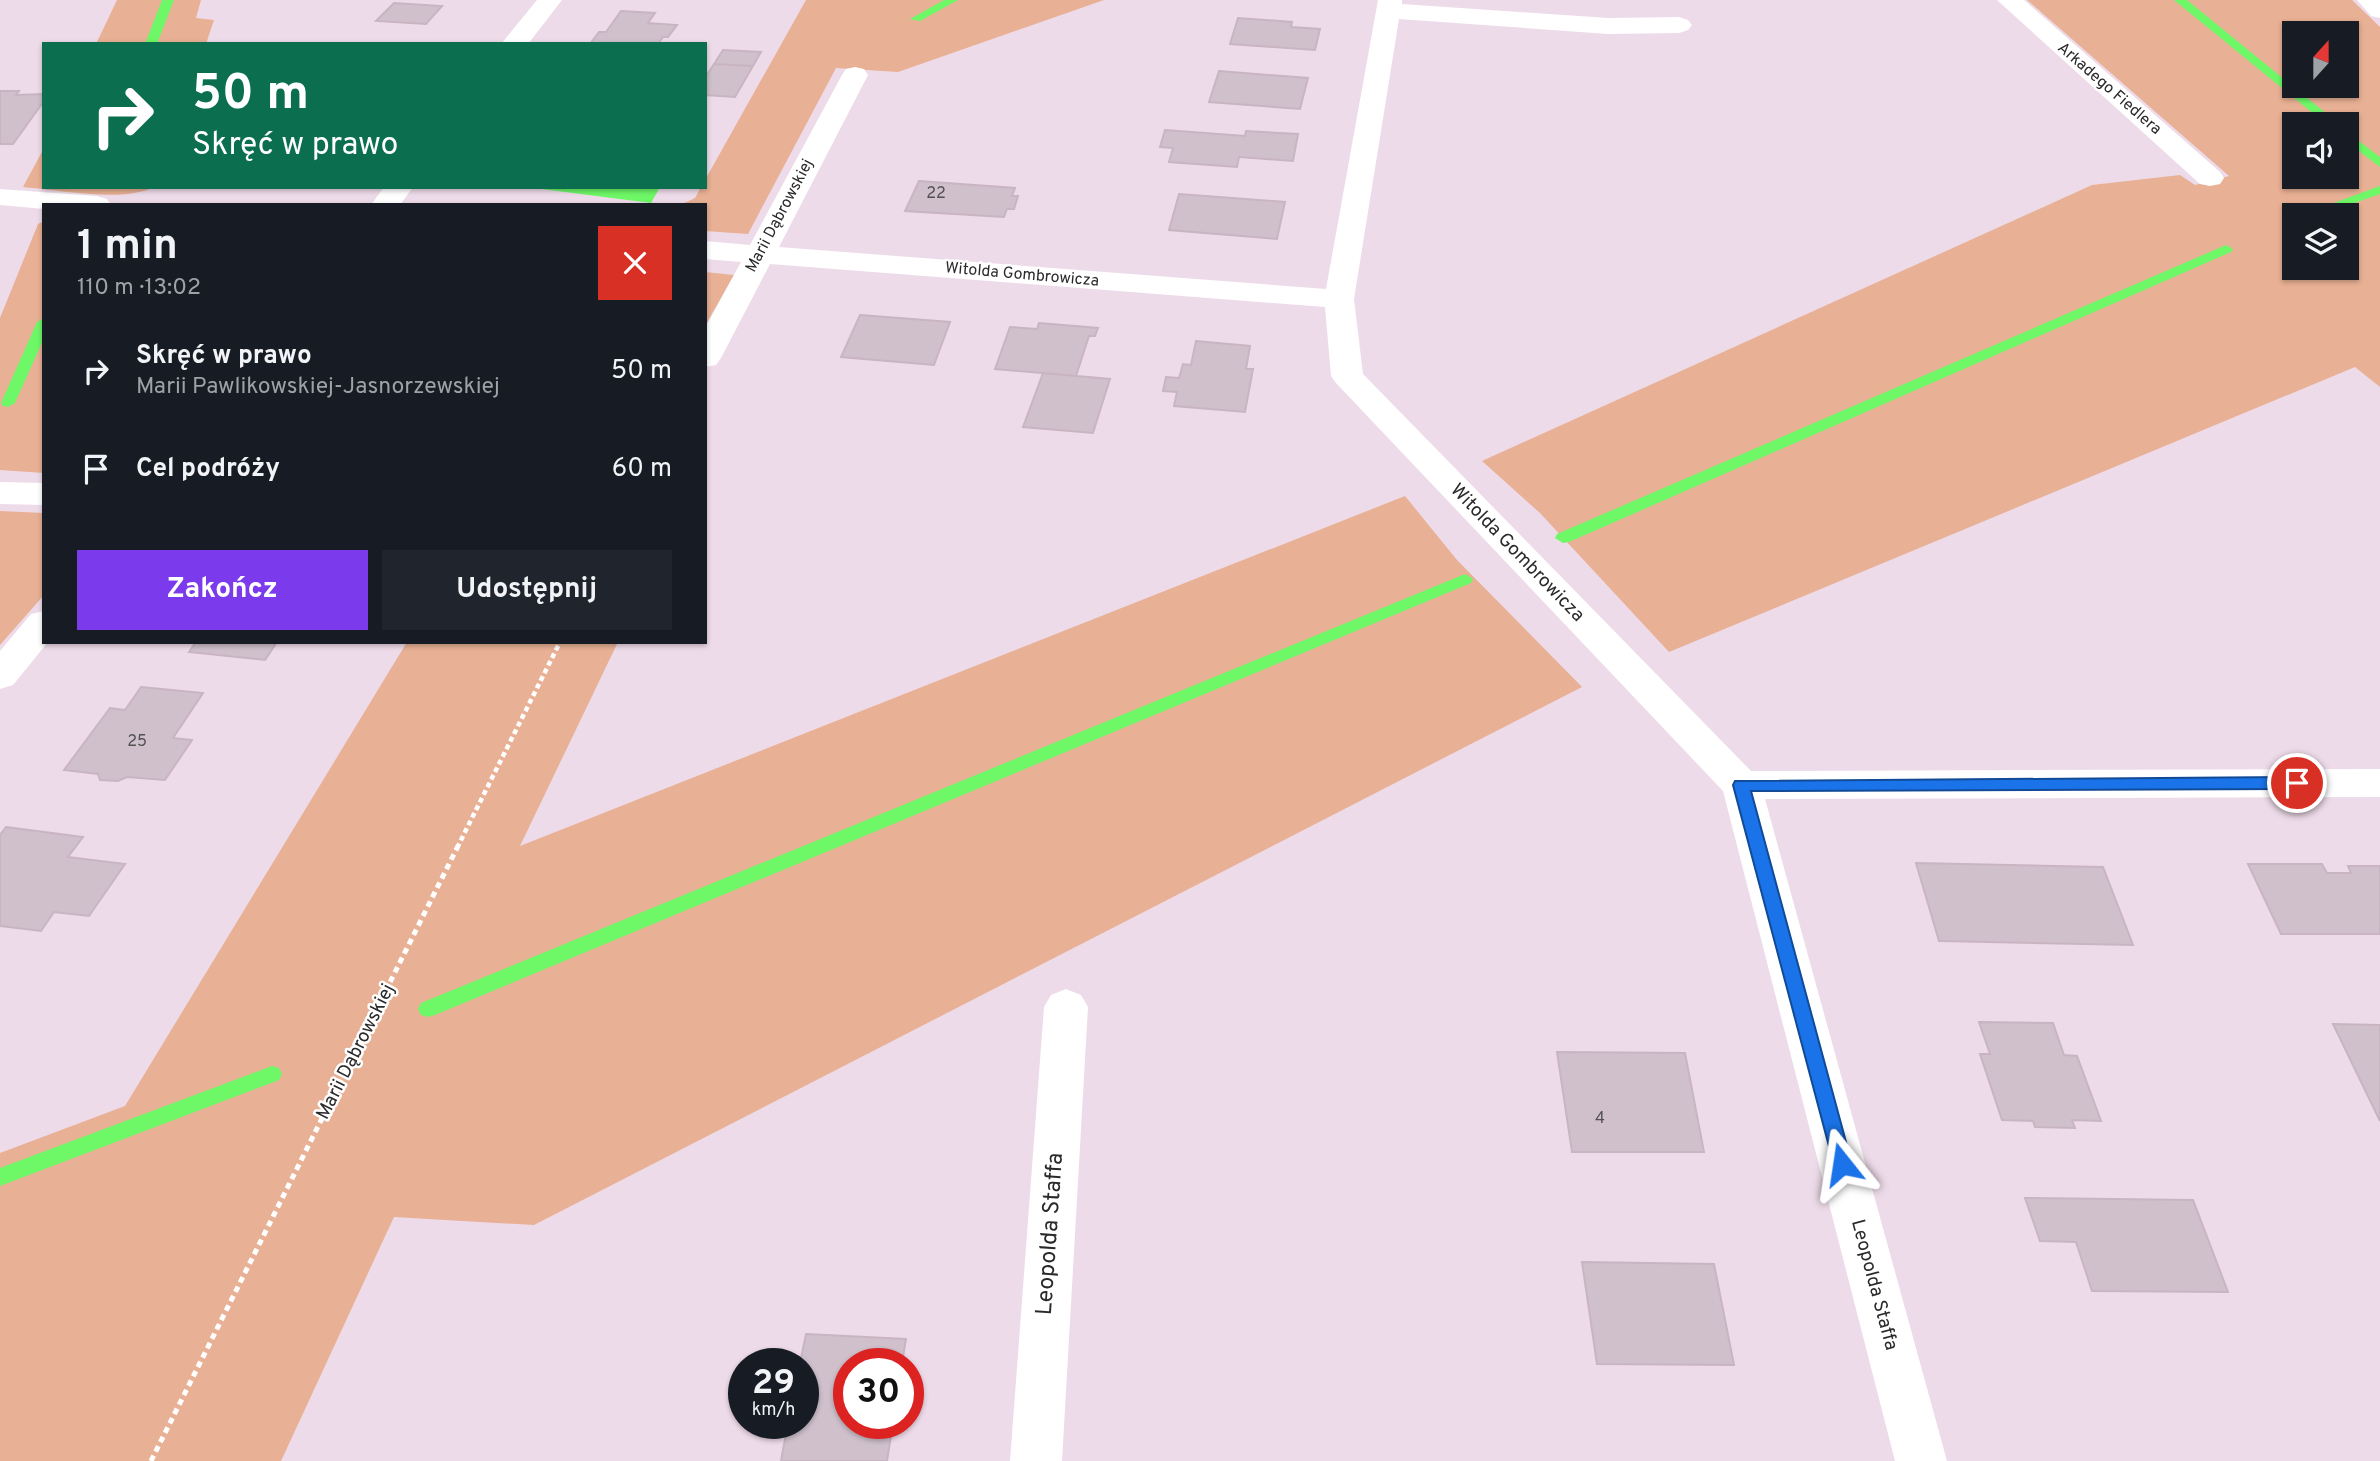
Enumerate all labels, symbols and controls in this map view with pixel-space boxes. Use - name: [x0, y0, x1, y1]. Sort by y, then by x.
- north arrow: [2282, 21, 2359, 98]
- map controls: [2282, 21, 2359, 280]
- street label: Arkadego Fiedlera: [2053, 38, 2165, 140]
- text: 50 m: [192, 65, 309, 127]
- icon: right: [77, 70, 168, 161]
- button: sound: [2282, 112, 2359, 189]
- text: Skręć w prawo: [192, 126, 398, 166]
- street label: Marii Dąbrowskiej: [742, 156, 818, 276]
- house number: 22: [926, 184, 946, 204]
- button: layers: [2282, 203, 2359, 280]
- text: 1 min: [77, 221, 178, 274]
- button: close: [598, 226, 672, 300]
- street label: Witolda Gombrowicza: [944, 258, 1100, 292]
- text: 110 m · 13:02: [77, 274, 201, 303]
- text: Skręć w prawo: [136, 340, 312, 373]
- icon: right: [77, 352, 115, 390]
- text: 50 m: [611, 355, 672, 388]
- text: Marii Pawlikowskiej-Jasnorzewskiej: [136, 373, 500, 402]
- icon: arrive: [77, 450, 115, 488]
- text: Cel podróży: [136, 453, 280, 486]
- text: 60 m: [612, 453, 672, 486]
- street label: Witolda Gombrowicza: [1445, 479, 1589, 627]
- button: Zakończ: [77, 550, 368, 630]
- button: Udostępnij: [382, 550, 672, 630]
- house number: 25: [127, 732, 147, 752]
- pin: [2267, 753, 2327, 813]
- icon: arrive: [2278, 764, 2316, 802]
- street label: Marii Dąbrowskiej: [311, 980, 401, 1124]
- house number: 4: [1595, 1109, 1605, 1129]
- position arrow: [1805, 1127, 1879, 1201]
- street label: Leopolda Staffa: [1031, 1152, 1071, 1316]
- street label: Leopolda Staffa: [1845, 1217, 1903, 1353]
- speed limit sign: 30: [833, 1348, 924, 1439]
- text: 29: [752, 1362, 795, 1406]
- text: km/h: [752, 1399, 795, 1422]

